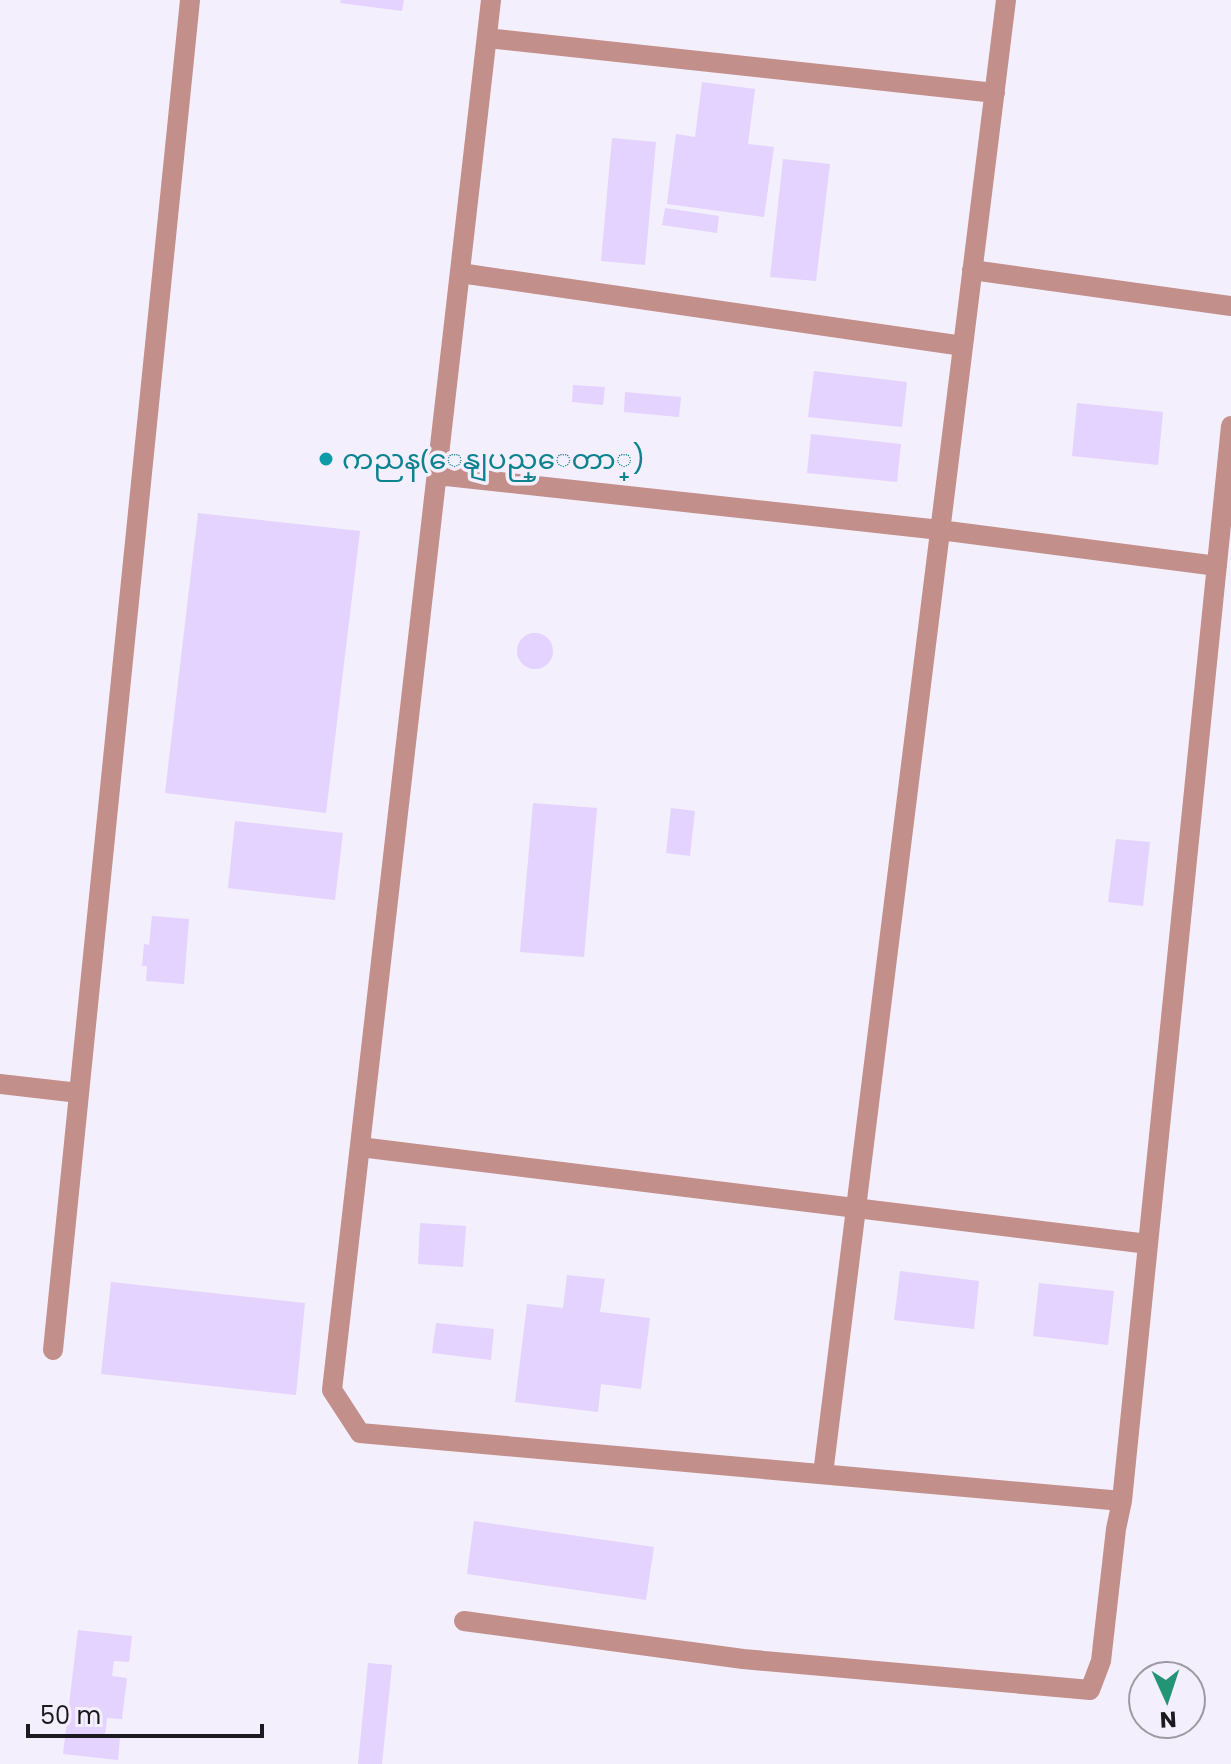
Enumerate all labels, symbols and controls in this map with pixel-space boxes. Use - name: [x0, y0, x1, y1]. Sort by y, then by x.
- place label: ကညန(ေနျပည္ေတာ္): [342, 440, 645, 482]
- marker: ကညန(ေနျပည္ေတာ္): [317, 450, 335, 468]
- north arrow: [1127, 1660, 1207, 1740]
- scale bar: [28, 1688, 262, 1738]
- text: 50 m: [40, 1699, 101, 1732]
- text: N: [1159, 1704, 1177, 1735]

